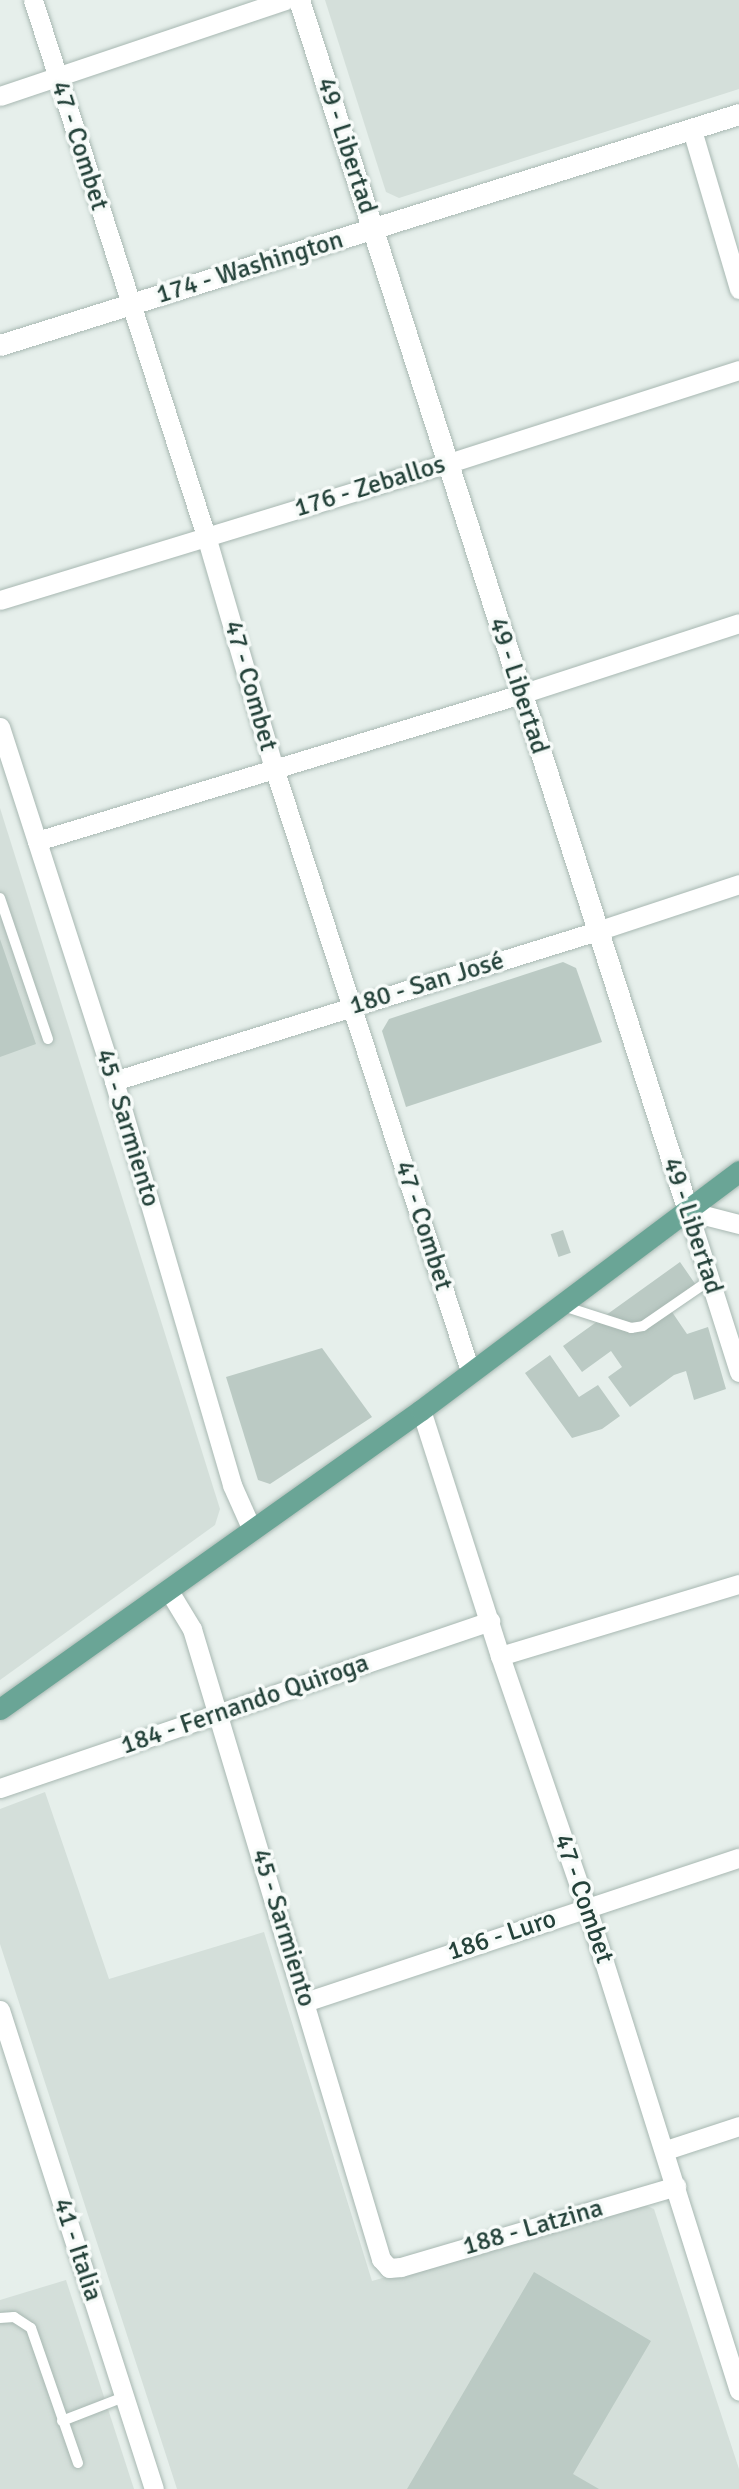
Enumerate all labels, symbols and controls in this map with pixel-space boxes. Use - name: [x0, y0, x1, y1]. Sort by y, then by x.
- street label: 49 - Libertad: [309, 74, 383, 218]
- street label: 47 - Combet: [43, 77, 115, 215]
- street label: 174 - Washington: [153, 225, 347, 311]
- street label: 176 - Zeballos: [291, 449, 449, 525]
- street label: 49 - Libertad: [481, 614, 555, 758]
- street label: 47 - Combet: [217, 617, 283, 755]
- street label: 180 - San José: [346, 946, 508, 1022]
- street label: 45 - Sarmiento: [88, 1045, 166, 1211]
- street label: 49 - Libertad: [655, 1154, 729, 1298]
- street label: 47 - Combet: [387, 1157, 459, 1295]
- street label: 184 - Fernando Quiroga: [117, 1648, 373, 1762]
- street label: 47 - Combet: [546, 1830, 620, 1968]
- street label: 45 - Sarmiento: [244, 1845, 322, 2011]
- street label: 186 - Luro: [444, 1904, 560, 1968]
- street label: 188 - Latzina: [459, 2193, 607, 2263]
- street label: 41 - Italia: [46, 2195, 108, 2305]

